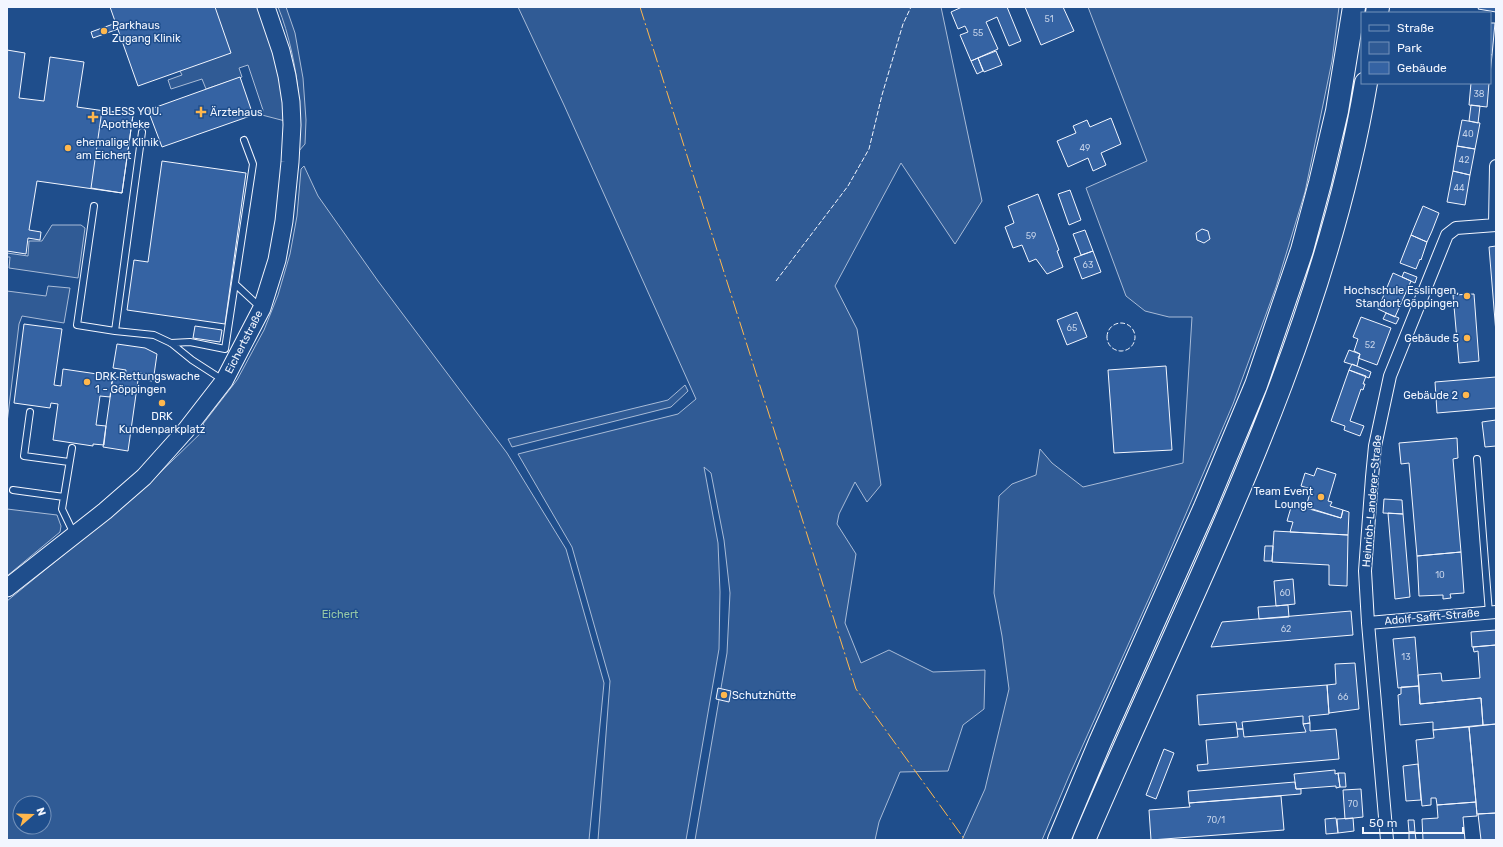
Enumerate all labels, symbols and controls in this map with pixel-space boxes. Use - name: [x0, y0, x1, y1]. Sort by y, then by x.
- legend: [1361, 12, 1491, 84]
- house number: 51: [1044, 14, 1054, 24]
- place label: Parkhaus Zugang Klinik: [112, 19, 181, 45]
- text: Straße: [1397, 21, 1434, 35]
- marker: Parkhaus Zugang Klinik: [99, 26, 109, 36]
- house number: 55: [973, 28, 983, 38]
- text: Park: [1397, 41, 1423, 55]
- text: Gebäude: [1397, 61, 1447, 75]
- house number: 38: [1473, 89, 1485, 99]
- place label: BLESS YOU. Apotheke: [101, 105, 162, 131]
- marker: Ärztehaus: [195, 106, 207, 118]
- place label: Ärztehaus: [210, 106, 263, 119]
- marker: BLESS YOU. Apotheke: [88, 112, 98, 122]
- house number: 40: [1462, 129, 1474, 139]
- place label: ehemalige Klinik am Eichert: [76, 136, 159, 162]
- marker: ehemalige Klinik am Eichert: [63, 143, 73, 153]
- house number: 49: [1080, 143, 1090, 153]
- house number: 42: [1459, 155, 1469, 165]
- house number: 44: [1453, 183, 1465, 193]
- house number: 59: [1026, 231, 1036, 241]
- house number: 63: [1083, 260, 1093, 270]
- place label: Hochschule Esslingen, Standort Göppingen: [1344, 284, 1459, 310]
- marker: Hochschule Esslingen, Standort Göppingen: [1462, 291, 1472, 301]
- street label: Eichertstraße: [222, 308, 266, 376]
- house number: 65: [1067, 323, 1077, 333]
- place label: Gebäude 5: [1404, 332, 1459, 345]
- marker: Gebäude 5: [1462, 333, 1472, 343]
- house number: 52: [1365, 340, 1375, 350]
- place label: DRK Rettungswache 1 - Göppingen: [95, 370, 200, 396]
- marker: DRK Rettungswache 1 - Göppingen: [82, 377, 92, 387]
- place label: Gebäude 2: [1403, 389, 1458, 402]
- marker: Gebäude 2: [1461, 390, 1471, 400]
- marker: DRK Kundenparkplatz: [157, 398, 167, 408]
- place label: DRK Kundenparkplatz: [119, 410, 206, 436]
- street label: Heinrich-Landerer-Straße: [1360, 434, 1384, 568]
- place label: Team Event Lounge: [1254, 485, 1314, 511]
- marker: Team Event Lounge: [1316, 492, 1326, 502]
- house number: 10: [1435, 570, 1445, 580]
- house number: 60: [1279, 588, 1291, 598]
- street label: Adolf-Safft-Straße: [1384, 606, 1480, 628]
- park label: Eichert: [322, 608, 359, 621]
- house number: 62: [1281, 624, 1291, 634]
- house number: 13: [1401, 652, 1411, 662]
- place label: Schutzhütte: [732, 689, 796, 702]
- marker: Schutzhütte: [719, 690, 729, 700]
- house number: 66: [1338, 692, 1349, 702]
- north arrow: [12, 795, 52, 835]
- house number: 70: [1348, 799, 1358, 809]
- text: N: [33, 806, 48, 818]
- scale bar: [1363, 809, 1463, 835]
- house number: 70/1: [1207, 815, 1225, 825]
- text: 50 m: [1369, 816, 1397, 830]

